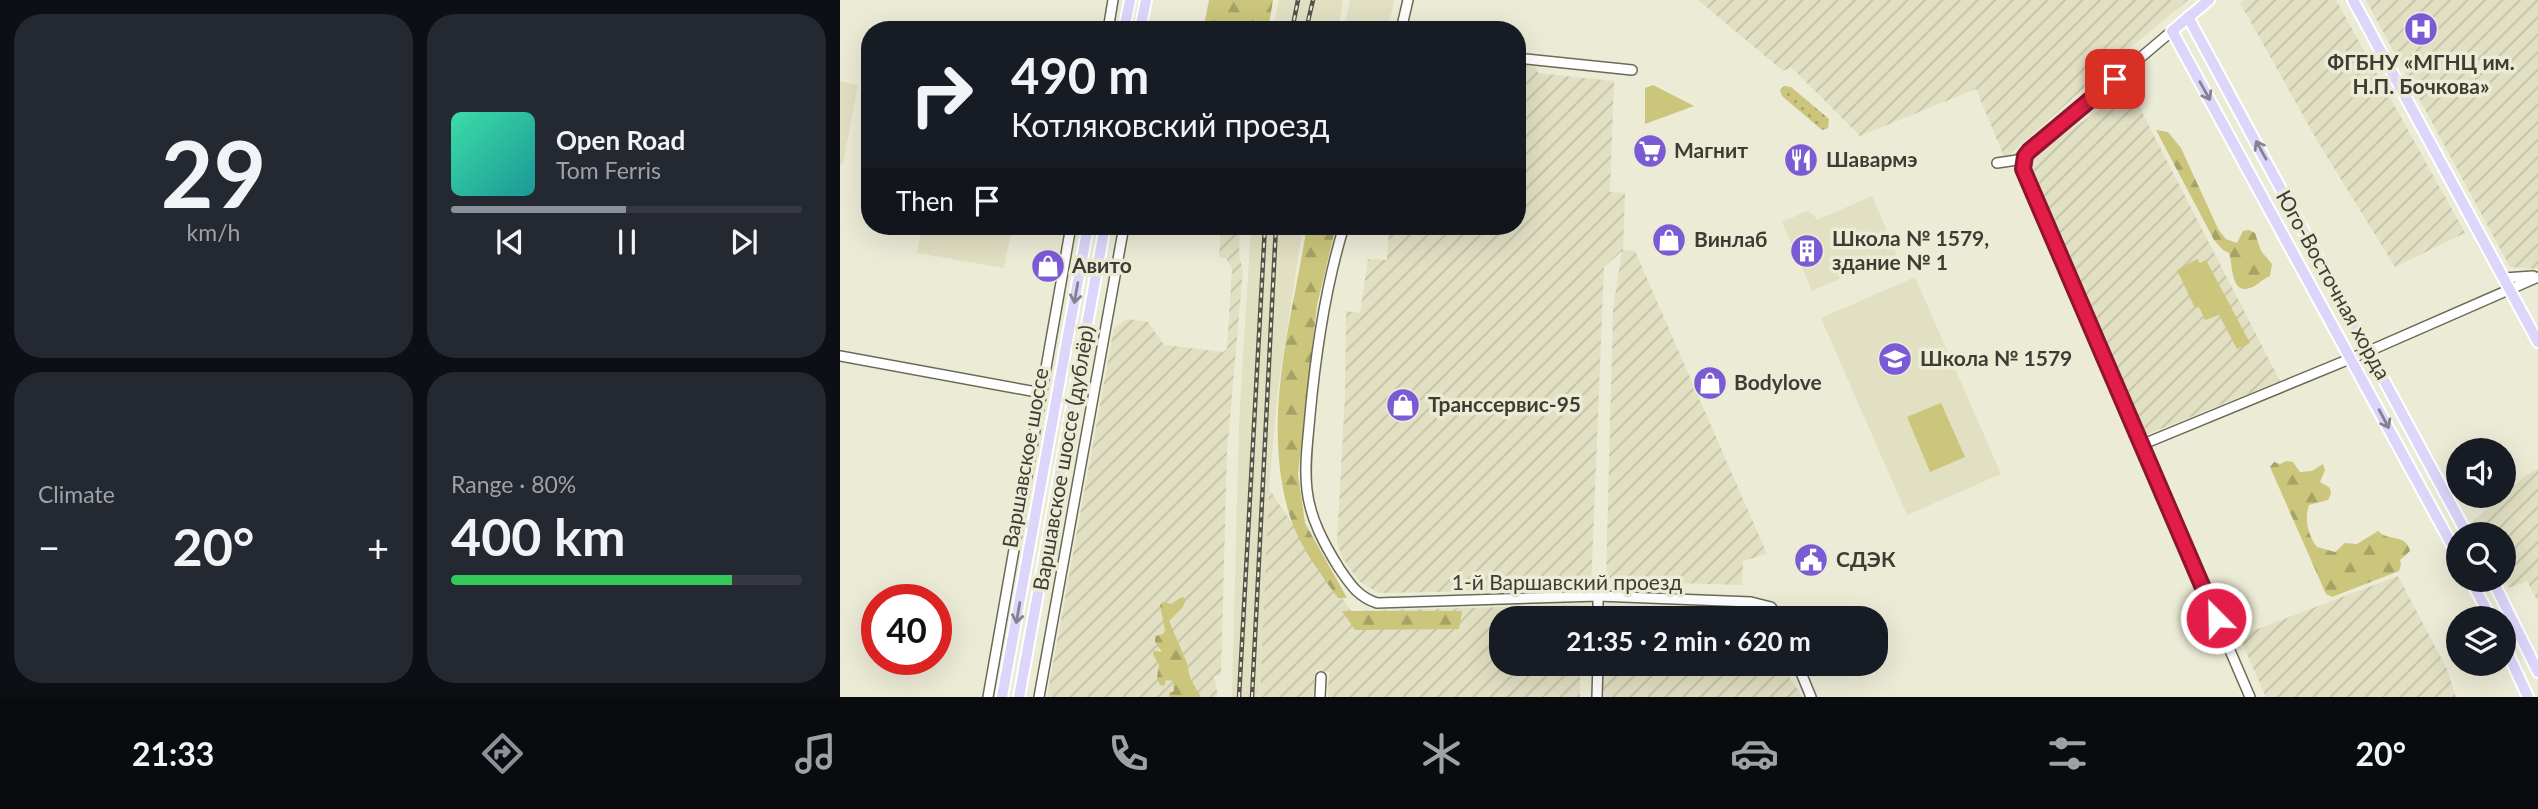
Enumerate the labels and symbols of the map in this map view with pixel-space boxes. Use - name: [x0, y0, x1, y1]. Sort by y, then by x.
- hospital icon: ФГБНУ «МГНЦ им. Н.П. Бочкова»: [2402, 10, 2440, 48]
- pin: [2085, 49, 2145, 109]
- place label: ФГБНУ «МГНЦ им. Н.П. Бочкова»: [2327, 49, 2515, 98]
- one-way arrow: [2198, 80, 2212, 100]
- supermarket icon: Магнит: [1631, 132, 1669, 170]
- place label: Магнит: [1674, 137, 1748, 162]
- one-way arrow: [2254, 140, 2267, 161]
- restaurant icon: Шавармэ: [1782, 141, 1820, 179]
- place label: Шавармэ: [1826, 146, 1918, 171]
- street label: Юго-Восточная хорда: [2272, 185, 2397, 383]
- shop icon: Винлаб: [1650, 221, 1688, 259]
- place label: Школа № 1579, здание № 1: [1832, 225, 1989, 274]
- place label: Винлаб: [1694, 226, 1767, 251]
- building icon: Школа № 1579, здание № 1: [1788, 232, 1826, 270]
- shop icon: Авито: [1029, 247, 1067, 285]
- place label: Авито: [1071, 252, 1132, 277]
- one-way arrow: [1069, 281, 1082, 304]
- street label: Варшавское шоссе (дублёр): [1027, 323, 1098, 592]
- school or university icon: Школа № 1579: [1876, 340, 1914, 378]
- place label: Школа № 1579: [1920, 345, 2072, 370]
- shop icon: Bodylove: [1691, 364, 1729, 402]
- street label: Варшавское шоссе: [996, 366, 1053, 550]
- place label: Bodylove: [1734, 369, 1822, 394]
- shop icon: Транссервис-95: [1384, 386, 1422, 424]
- place label: Транссервис-95: [1428, 391, 1581, 416]
- one-way arrow: [2378, 408, 2391, 429]
- public building icon: СДЭК: [1792, 541, 1830, 579]
- place label: СДЭК: [1836, 546, 1896, 571]
- street label: 1-й Варшавский проезд: [1452, 569, 1682, 594]
- position arrow: [2179, 581, 2253, 655]
- speed limit sign: 40: [861, 584, 952, 675]
- one-way arrow: [1010, 601, 1024, 624]

